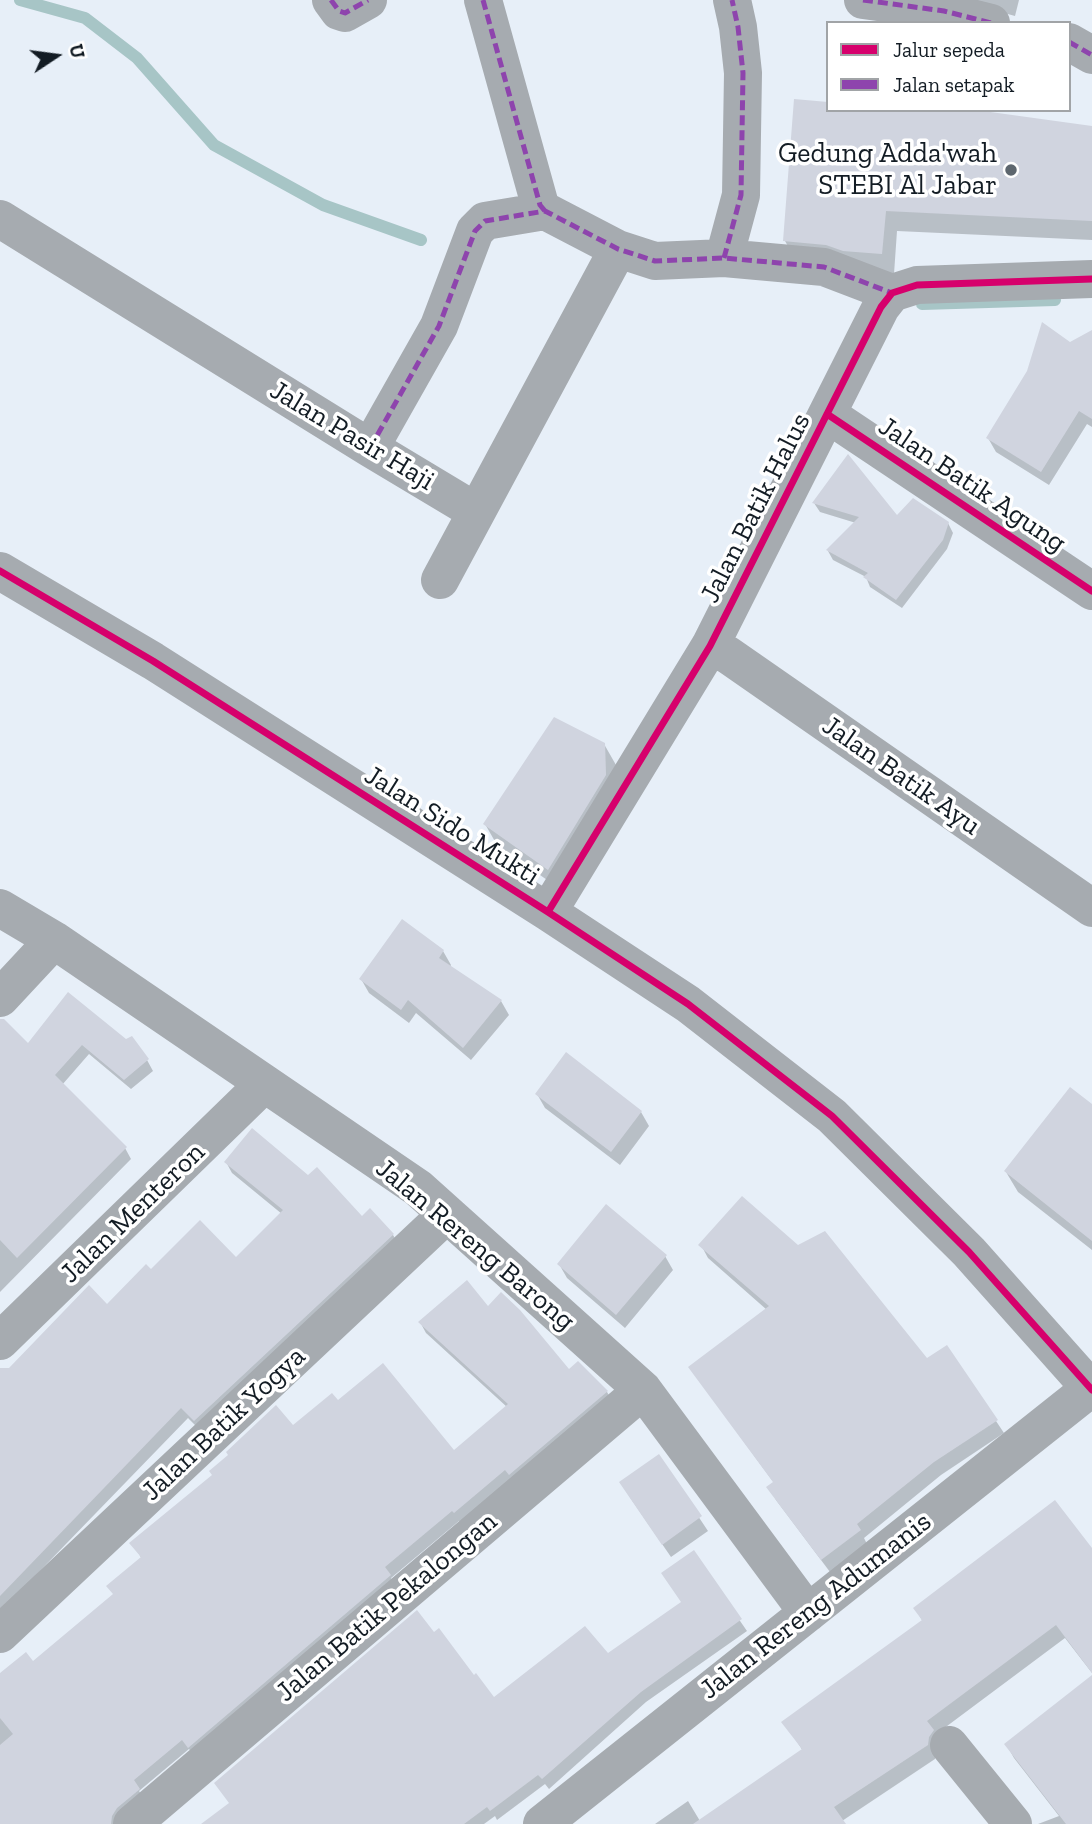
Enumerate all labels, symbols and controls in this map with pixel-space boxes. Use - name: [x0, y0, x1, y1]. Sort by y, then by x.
- north arrow: [21, 21, 91, 91]
- legend: [826, 21, 1071, 112]
- text: Jalur sepeda: [893, 37, 1005, 62]
- text: U: [64, 42, 90, 60]
- text: Jalan setapak: [893, 72, 1014, 97]
- place label: Gedung Adda'wah STEBI Al Jabar: [778, 137, 997, 203]
- marker: Gedung Adda'wah STEBI Al Jabar: [1003, 162, 1019, 178]
- street label: Jalan Pasir Haji: [264, 374, 440, 498]
- street label: Jalan Batik Halus: [694, 408, 818, 608]
- street label: Jalan Batik Agung: [872, 410, 1072, 560]
- street label: Jalan Batik Ayu: [815, 709, 987, 843]
- street label: Jalan Sido Mukti: [358, 759, 546, 893]
- street label: Jalan Menteron: [54, 1136, 212, 1290]
- street label: Jalan Rereng Barong: [369, 1152, 581, 1338]
- street label: Jalan Batik Yogya: [135, 1340, 313, 1508]
- street label: Jalan Batik Pekalongan: [270, 1505, 504, 1709]
- street label: Jalan Rereng Adumanis: [694, 1505, 938, 1707]

